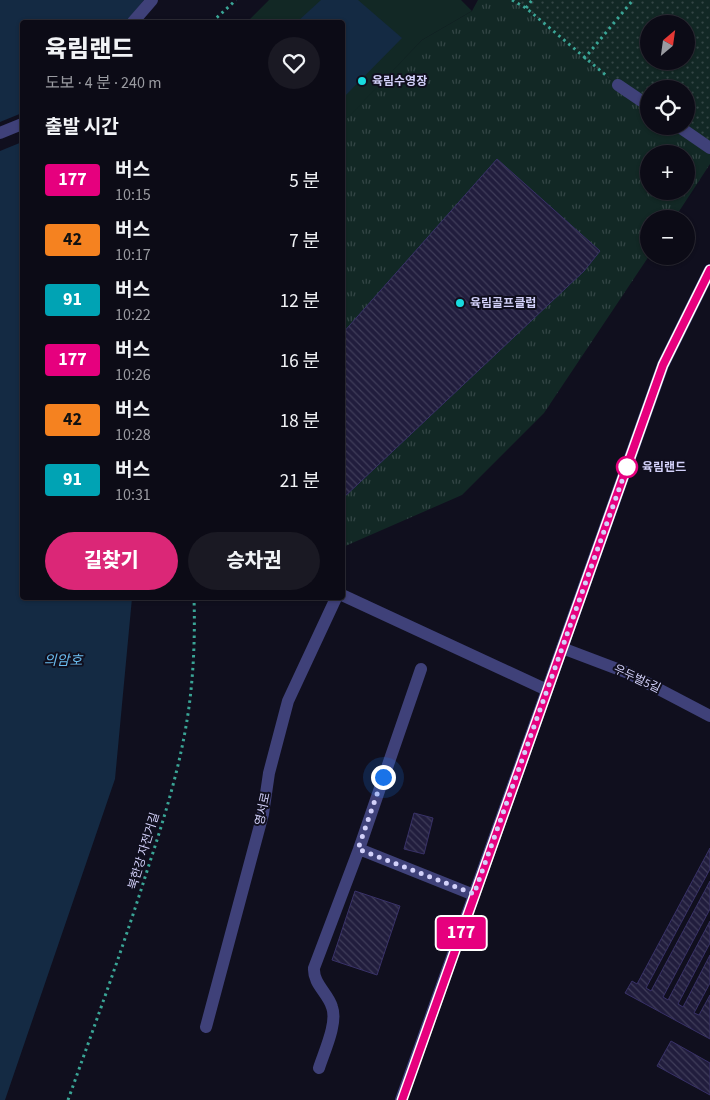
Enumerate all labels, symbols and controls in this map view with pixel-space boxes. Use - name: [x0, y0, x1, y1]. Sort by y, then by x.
- north arrow: [640, 15, 695, 70]
- map controls: [640, 15, 695, 265]
- text: 육림랜드: [45, 32, 133, 67]
- button: heart: [268, 37, 320, 89]
- text: 도보 · 4 분 · 240 m: [45, 72, 161, 94]
- place label: 육림수영장: [372, 73, 427, 90]
- marker: 육림수영장: [356, 75, 368, 87]
- button: locate: [640, 80, 695, 135]
- text: 출발 시간: [45, 114, 119, 141]
- button: +: [640, 145, 695, 200]
- text: 버스: [115, 157, 150, 184]
- text: 177: [58, 167, 87, 192]
- text: 5 분: [289, 168, 320, 195]
- text: 10:15: [115, 184, 151, 206]
- button: −: [640, 210, 695, 265]
- text: 버스: [115, 217, 150, 244]
- text: 42: [63, 227, 82, 252]
- text: 7 분: [289, 228, 320, 255]
- text: 10:17: [115, 244, 151, 266]
- text: 버스: [115, 277, 150, 304]
- text: 91: [63, 287, 82, 312]
- text: 12 분: [280, 288, 320, 315]
- place label: 육림골프클럽: [470, 295, 536, 312]
- marker: 육림골프클럽: [454, 297, 466, 309]
- text: 10:22: [115, 304, 151, 326]
- text: 버스: [115, 337, 150, 364]
- text: 177: [58, 347, 87, 372]
- text: 16 분: [280, 348, 320, 375]
- text: 10:26: [115, 364, 151, 386]
- text: 버스: [115, 397, 150, 424]
- text: 42: [63, 407, 82, 432]
- text: 18 분: [280, 408, 320, 435]
- text: 10:28: [115, 424, 151, 446]
- marker: 육림랜드: [616, 456, 638, 478]
- text: 버스: [115, 457, 150, 484]
- place label: 육림랜드: [642, 459, 686, 476]
- text: 91: [63, 467, 82, 492]
- text: 21 분: [280, 468, 320, 495]
- text: 10:31: [115, 484, 151, 506]
- button: 길찾기: [45, 532, 178, 590]
- button: 승차권: [188, 532, 320, 590]
- water label: 의암호: [44, 651, 83, 671]
- street label: 우두벌5길: [611, 661, 663, 697]
- your location: [371, 765, 396, 790]
- street label: 영서로: [251, 791, 275, 827]
- street label: 북한강 자전거길: [124, 810, 164, 892]
- line badge: 177: [432, 917, 490, 949]
- text: 177: [447, 920, 475, 945]

